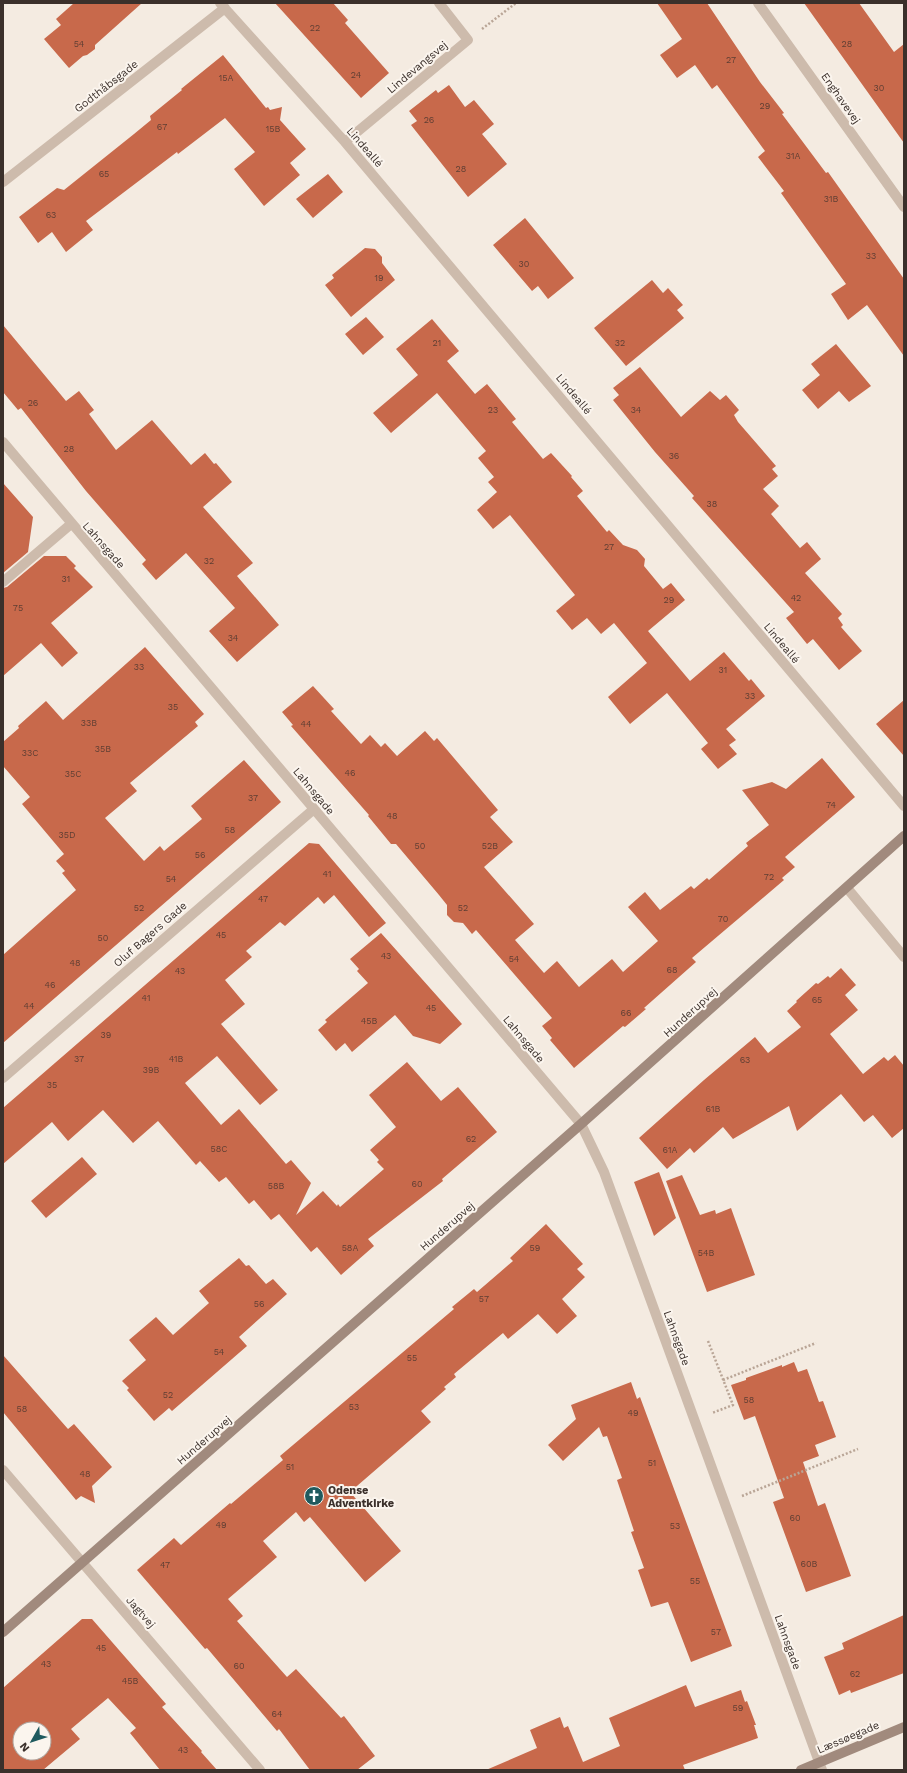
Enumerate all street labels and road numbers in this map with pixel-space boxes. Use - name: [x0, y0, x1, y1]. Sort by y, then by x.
- street label: Lindevangsvej: [385, 38, 450, 96]
- street label: Godthåbsgade: [72, 58, 141, 115]
- street label: Enghavevej: [818, 70, 863, 126]
- street label: Lindeallé: [344, 125, 386, 170]
- street label: Lindeallé: [553, 371, 594, 417]
- street label: Lahnsgade: [80, 519, 127, 571]
- street label: Lindeallé: [761, 620, 802, 666]
- street label: Lahnsgade: [290, 765, 337, 818]
- street label: Oluf Bagers Gade: [111, 899, 190, 970]
- street label: Hunderupvej: [661, 985, 720, 1040]
- street label: Lahnsgade: [500, 1013, 547, 1066]
- street label: Hunderupvej: [417, 1199, 477, 1254]
- street label: Lahnsgade: [661, 1309, 692, 1367]
- street label: Hunderupvej: [174, 1413, 234, 1468]
- street label: Jagtvej: [123, 1594, 158, 1631]
- street label: Lahnsgade: [772, 1613, 803, 1671]
- street label: Læssøegade: [815, 1719, 881, 1756]

